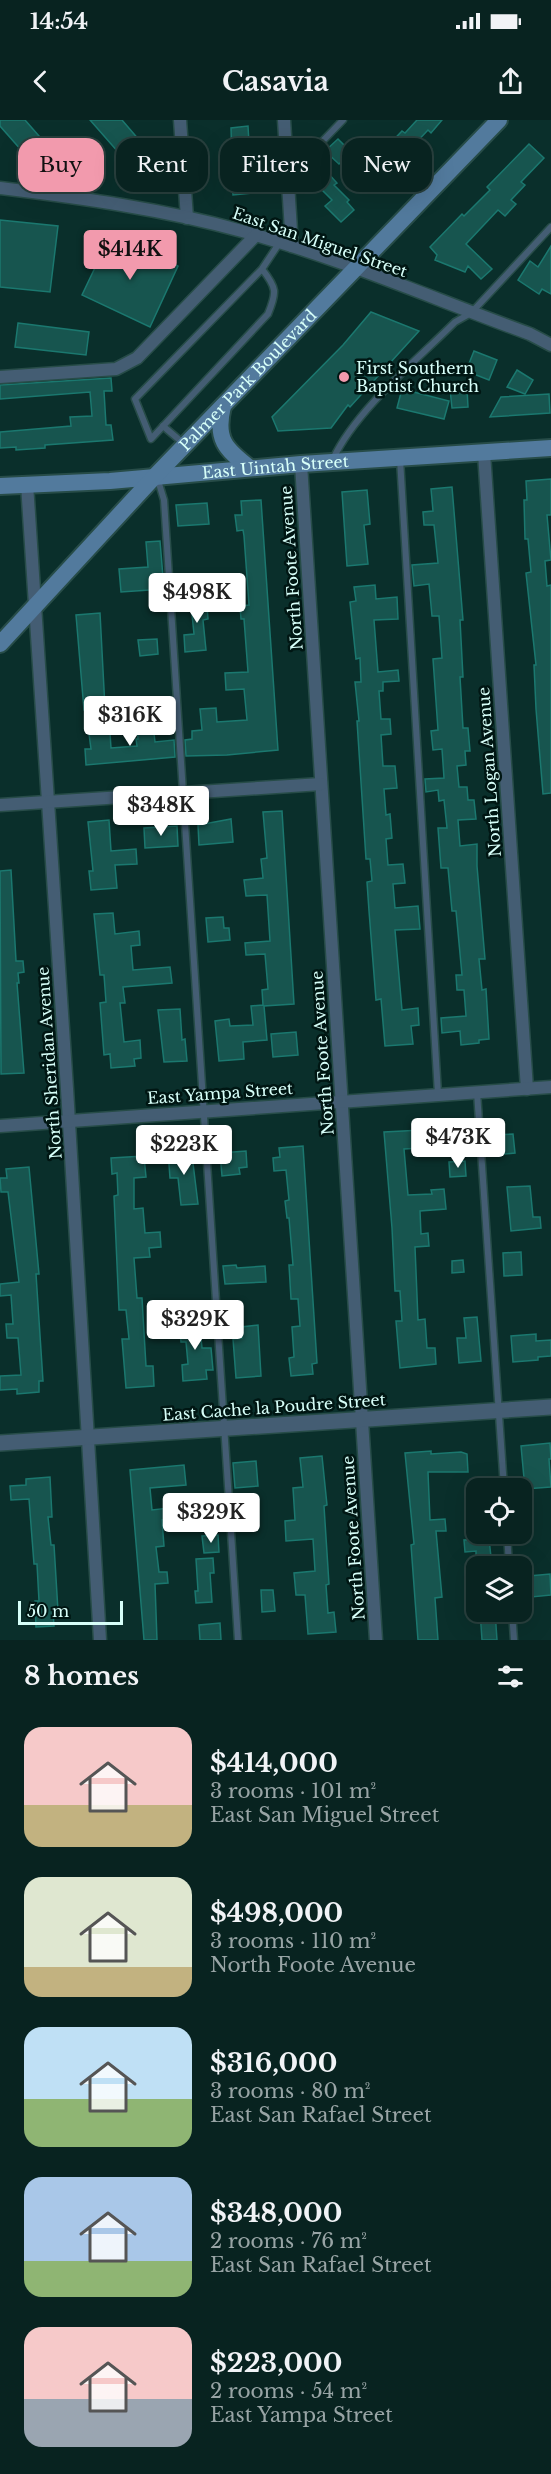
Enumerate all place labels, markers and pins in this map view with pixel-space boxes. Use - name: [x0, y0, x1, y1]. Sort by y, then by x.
- pin: $414K: [88, 230, 172, 281]
- place label: First Southern Baptist Church: [356, 358, 479, 396]
- marker: First Southern Baptist Church: [337, 370, 351, 384]
- pin: $498K: [155, 573, 239, 624]
- pin: $316K: [88, 696, 172, 747]
- pin: $348K: [119, 786, 203, 837]
- pin: $473K: [416, 1118, 500, 1169]
- pin: $223K: [142, 1125, 226, 1176]
- pin: $329K: [153, 1300, 237, 1351]
- pin: $329K: [169, 1493, 253, 1544]

